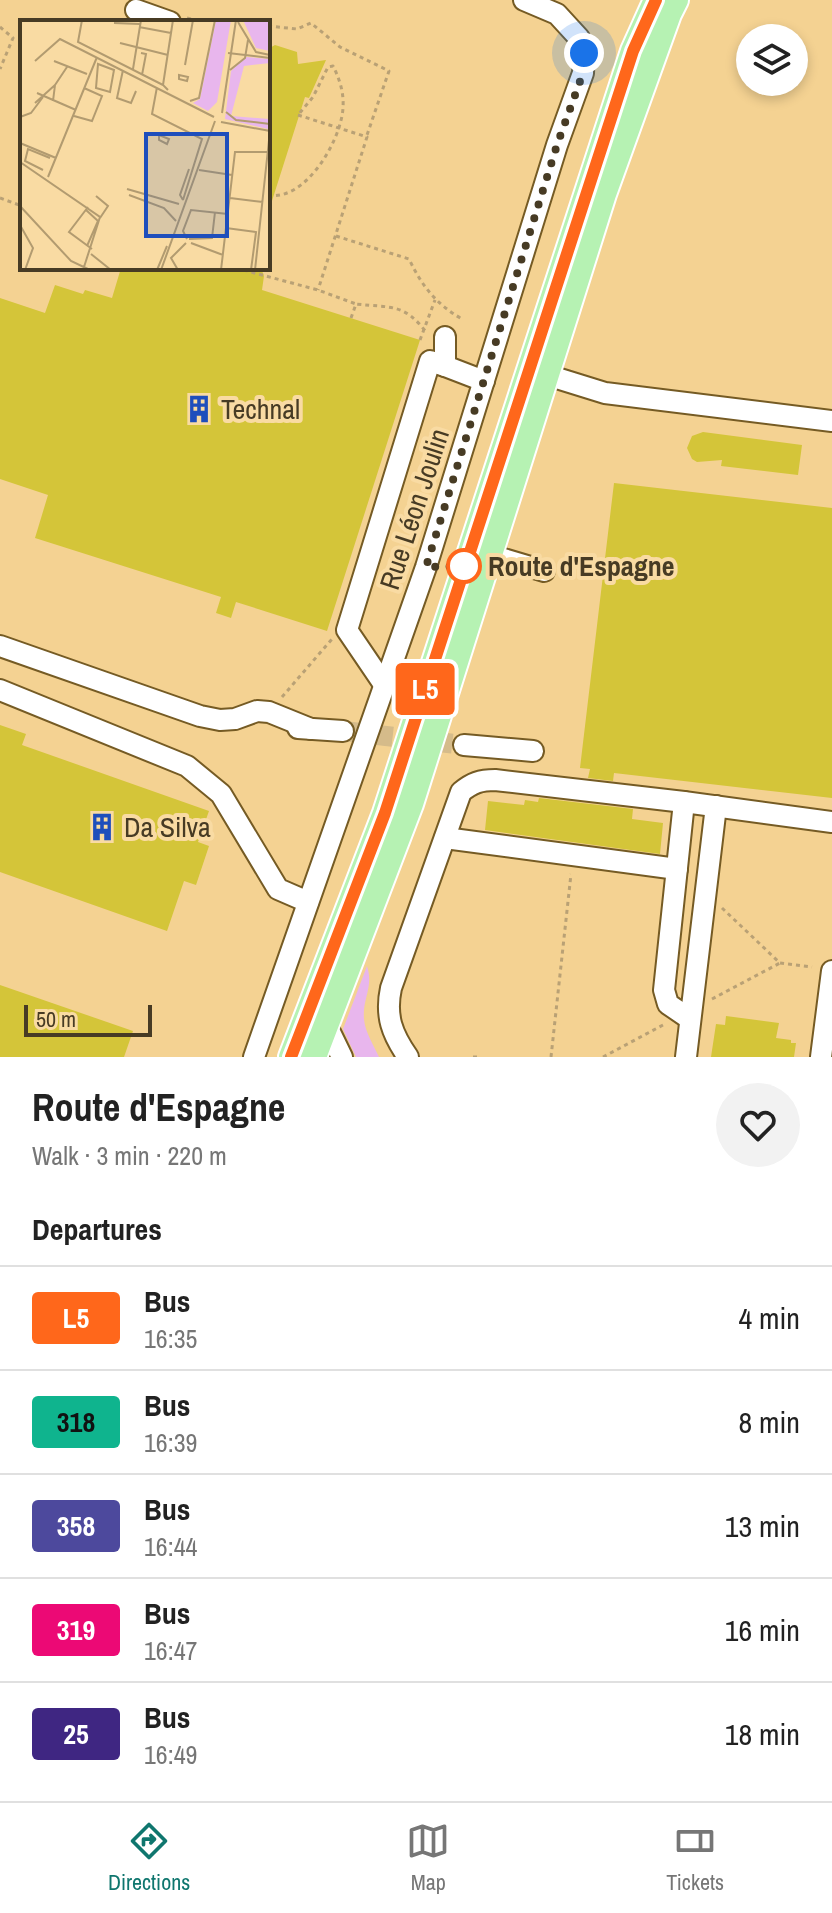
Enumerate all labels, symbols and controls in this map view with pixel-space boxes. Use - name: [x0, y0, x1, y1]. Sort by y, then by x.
- inset map: [20, 20, 270, 270]
- map controls: [736, 24, 808, 96]
- button: layers: [736, 24, 808, 96]
- your location: [564, 33, 604, 73]
- place label: Technal: [221, 390, 300, 428]
- building icon: Technal: [184, 394, 214, 424]
- street label: Rue Léon Joulin: [370, 424, 458, 594]
- place label: Route d'Espagne: [488, 547, 675, 585]
- marker: Route d'Espagne: [447, 549, 481, 583]
- line badge: L5: [389, 663, 461, 715]
- text: L5: [412, 670, 438, 708]
- place label: Da Silva: [124, 808, 211, 846]
- building icon: Da Silva: [87, 812, 117, 842]
- scale bar: [24, 1001, 152, 1037]
- text: 50 m: [36, 1004, 76, 1034]
- text: Route d'Espagne: [32, 1082, 285, 1133]
- button: heart: [716, 1083, 800, 1167]
- text: Walk · 3 min · 220 m: [32, 1138, 227, 1173]
- text: Departures: [32, 1209, 162, 1249]
- text: Bus: [144, 1281, 190, 1321]
- text: 4 min: [738, 1298, 800, 1338]
- text: L5: [63, 1299, 89, 1337]
- text: 16:35: [144, 1321, 197, 1356]
- text: Bus: [144, 1385, 190, 1425]
- text: 8 min: [738, 1402, 800, 1442]
- text: 318: [57, 1403, 95, 1441]
- text: 16:39: [144, 1425, 197, 1460]
- text: Bus: [144, 1489, 190, 1529]
- text: 13 min: [725, 1506, 800, 1546]
- text: 358: [57, 1507, 95, 1545]
- text: 16:44: [144, 1529, 197, 1564]
- text: Bus: [144, 1593, 190, 1633]
- text: 16 min: [725, 1610, 800, 1650]
- text: 319: [57, 1611, 95, 1649]
- text: 16:47: [144, 1633, 197, 1668]
- text: Bus: [144, 1697, 190, 1737]
- text: 18 min: [725, 1714, 800, 1754]
- text: 25: [63, 1715, 89, 1753]
- text: 16:49: [144, 1737, 197, 1772]
- tab: Directions: [108, 1819, 190, 1897]
- tab: Map: [406, 1819, 450, 1897]
- tab: Tickets: [666, 1819, 724, 1897]

